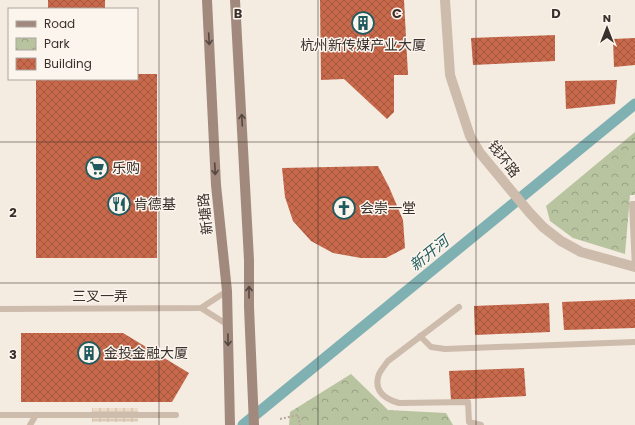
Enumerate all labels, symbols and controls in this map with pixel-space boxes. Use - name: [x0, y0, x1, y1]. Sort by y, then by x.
- text: B: [234, 4, 243, 23]
- text: C: [392, 4, 402, 23]
- text: D: [551, 4, 561, 23]
- legend: [8, 8, 138, 80]
- north arrow: [587, 8, 627, 48]
- building icon: 杭州新传媒产业大厦: [350, 10, 376, 36]
- text: N: [603, 10, 611, 26]
- text: Road: [44, 15, 75, 32]
- one-way arrow: [206, 32, 213, 45]
- text: Park: [44, 35, 71, 52]
- place label: 杭州新传媒产业大厦: [300, 35, 426, 55]
- text: Building: [44, 55, 92, 72]
- one-way arrow: [238, 114, 245, 127]
- street label: 钱环路: [483, 136, 525, 182]
- supermarket icon: 乐购: [84, 155, 110, 181]
- place label: 乐购: [112, 158, 140, 178]
- one-way arrow: [212, 162, 219, 175]
- restaurant icon: 肯德基: [106, 191, 132, 217]
- street label: 新塘路: [193, 192, 217, 236]
- place label: 肯德基: [134, 194, 176, 214]
- church icon: 会崇一堂: [331, 195, 357, 221]
- place label: 会崇一堂: [360, 198, 416, 218]
- text: 2: [9, 203, 17, 222]
- water label: 新开河: [405, 229, 455, 275]
- street label: 三叉一弄: [72, 286, 128, 306]
- one-way arrow: [245, 286, 253, 299]
- one-way arrow: [225, 333, 232, 346]
- building icon: 金投金融大厦: [76, 340, 102, 366]
- place label: 金投金融大厦: [104, 343, 188, 363]
- text: 3: [9, 345, 17, 364]

